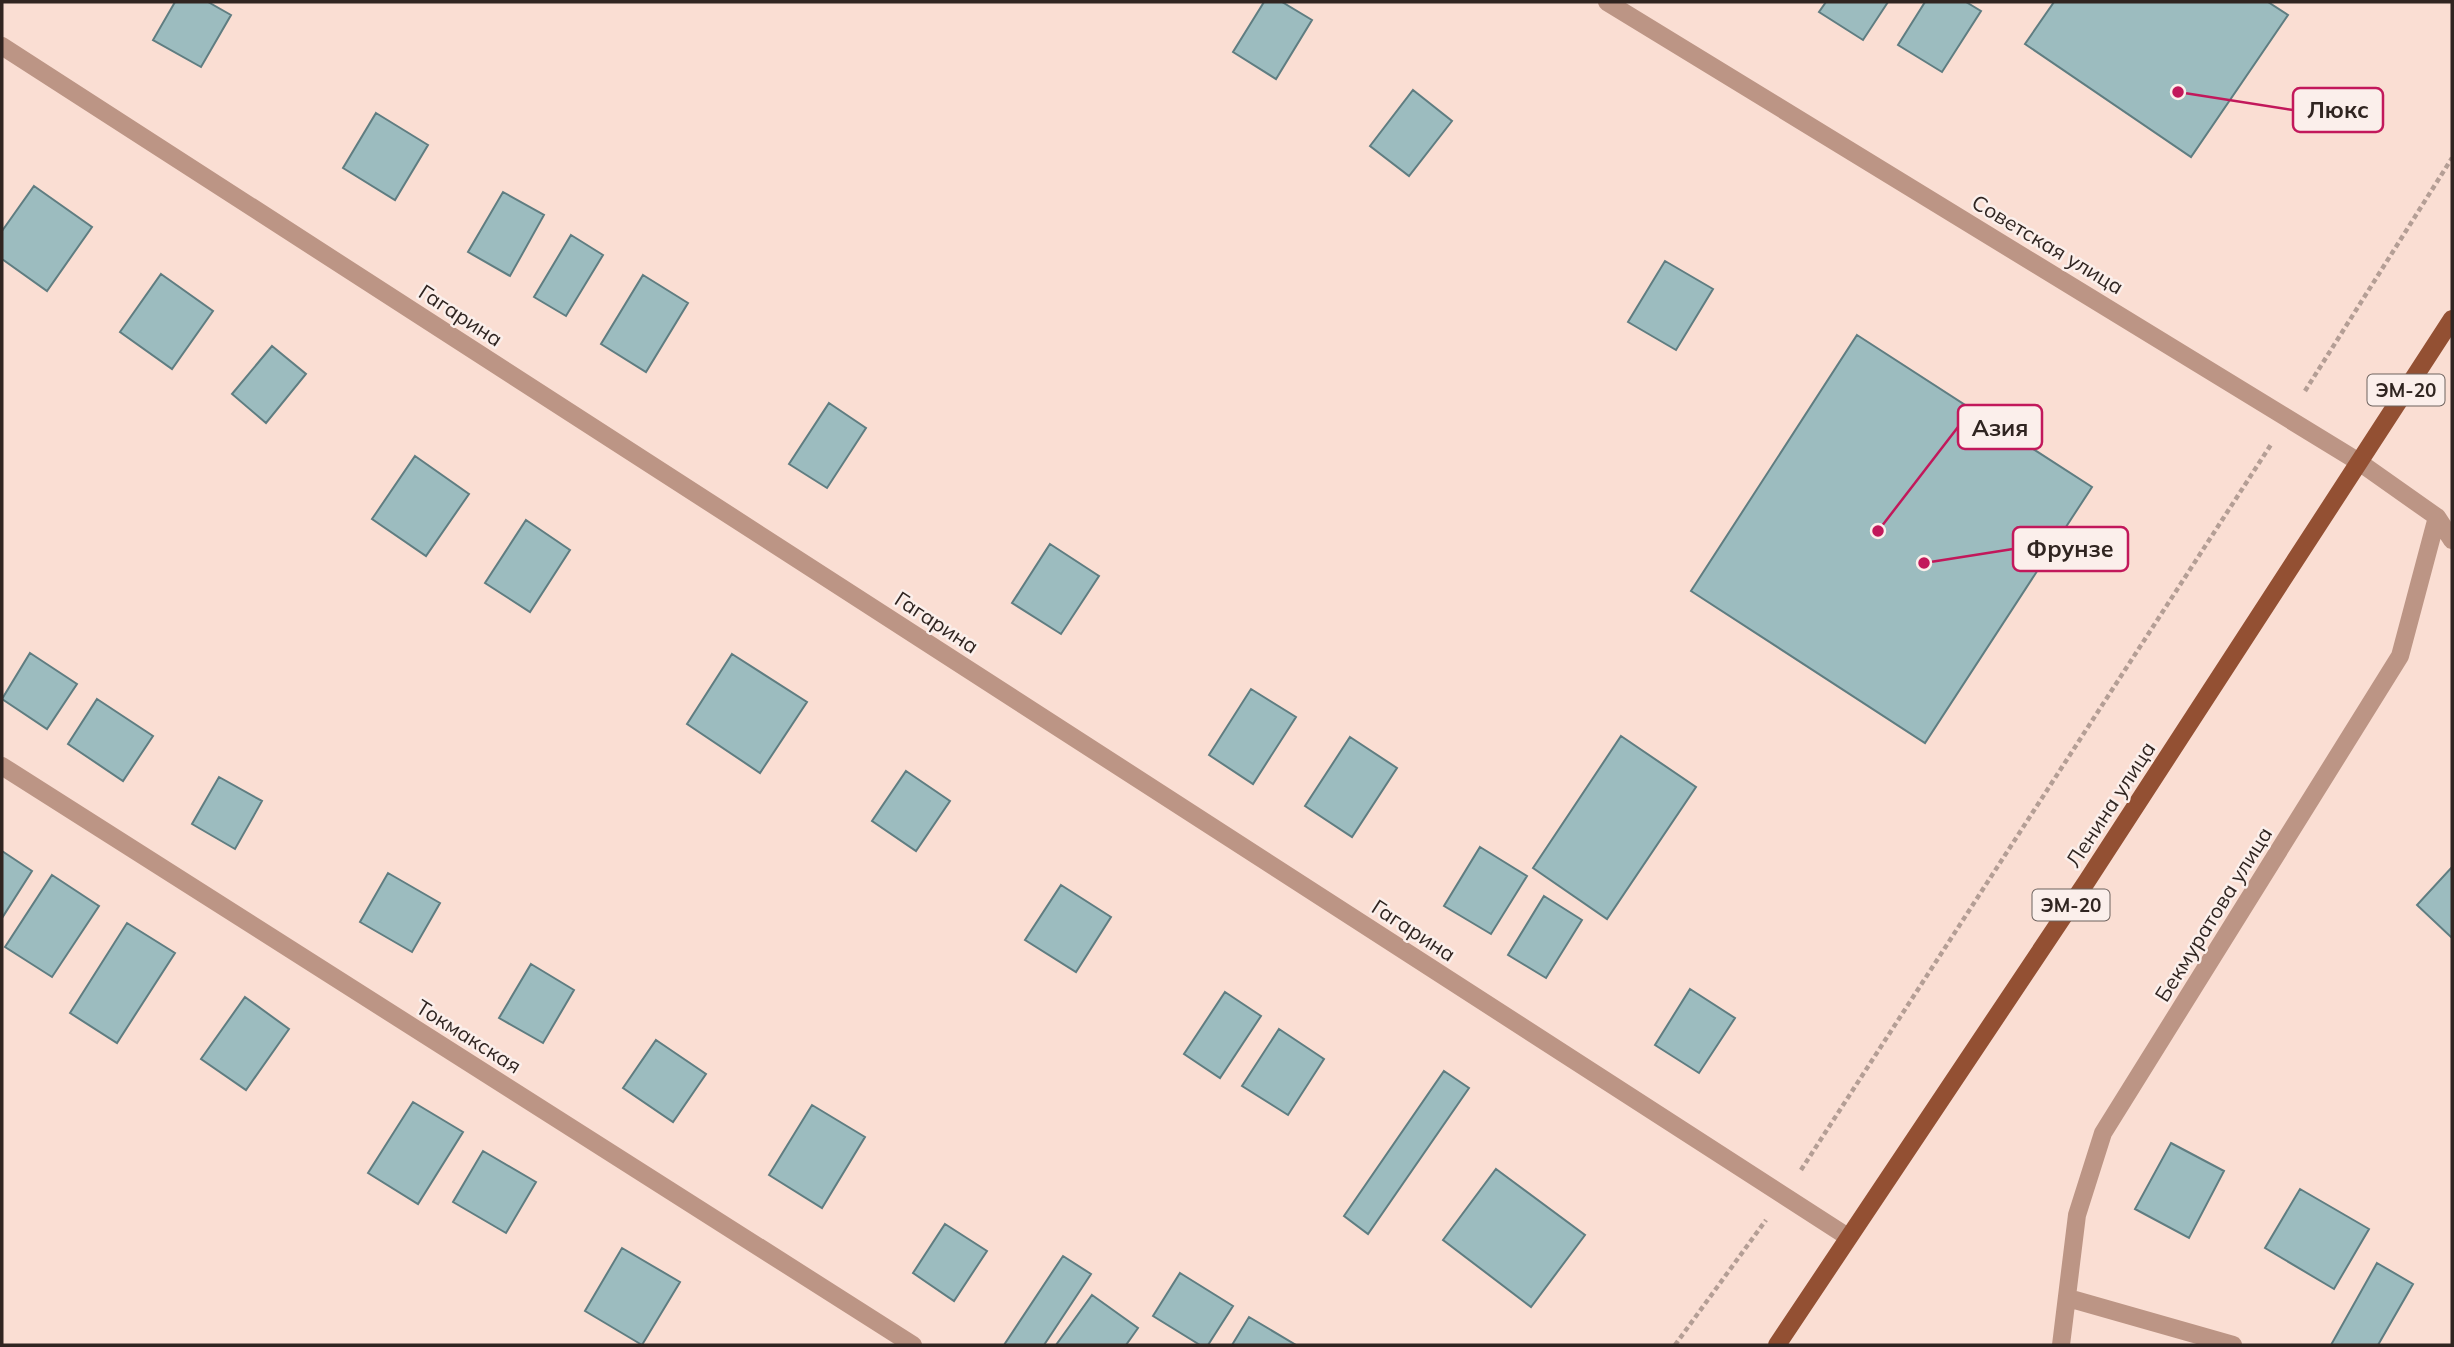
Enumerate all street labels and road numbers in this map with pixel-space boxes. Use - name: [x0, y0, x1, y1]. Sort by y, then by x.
- street label: Советская улица: [1968, 189, 2128, 299]
- street label: Гагарина: [414, 278, 508, 352]
- road number: ЭМ-20: [2368, 374, 2444, 406]
- street label: Гагарина: [890, 585, 984, 659]
- street label: Ленина улица: [2060, 736, 2160, 872]
- street label: Бекмуратова улица: [2149, 822, 2277, 1006]
- road number: ЭМ-20: [2032, 890, 2110, 920]
- street label: Гагарина: [1367, 893, 1461, 967]
- street label: Токмакская: [412, 993, 526, 1079]

